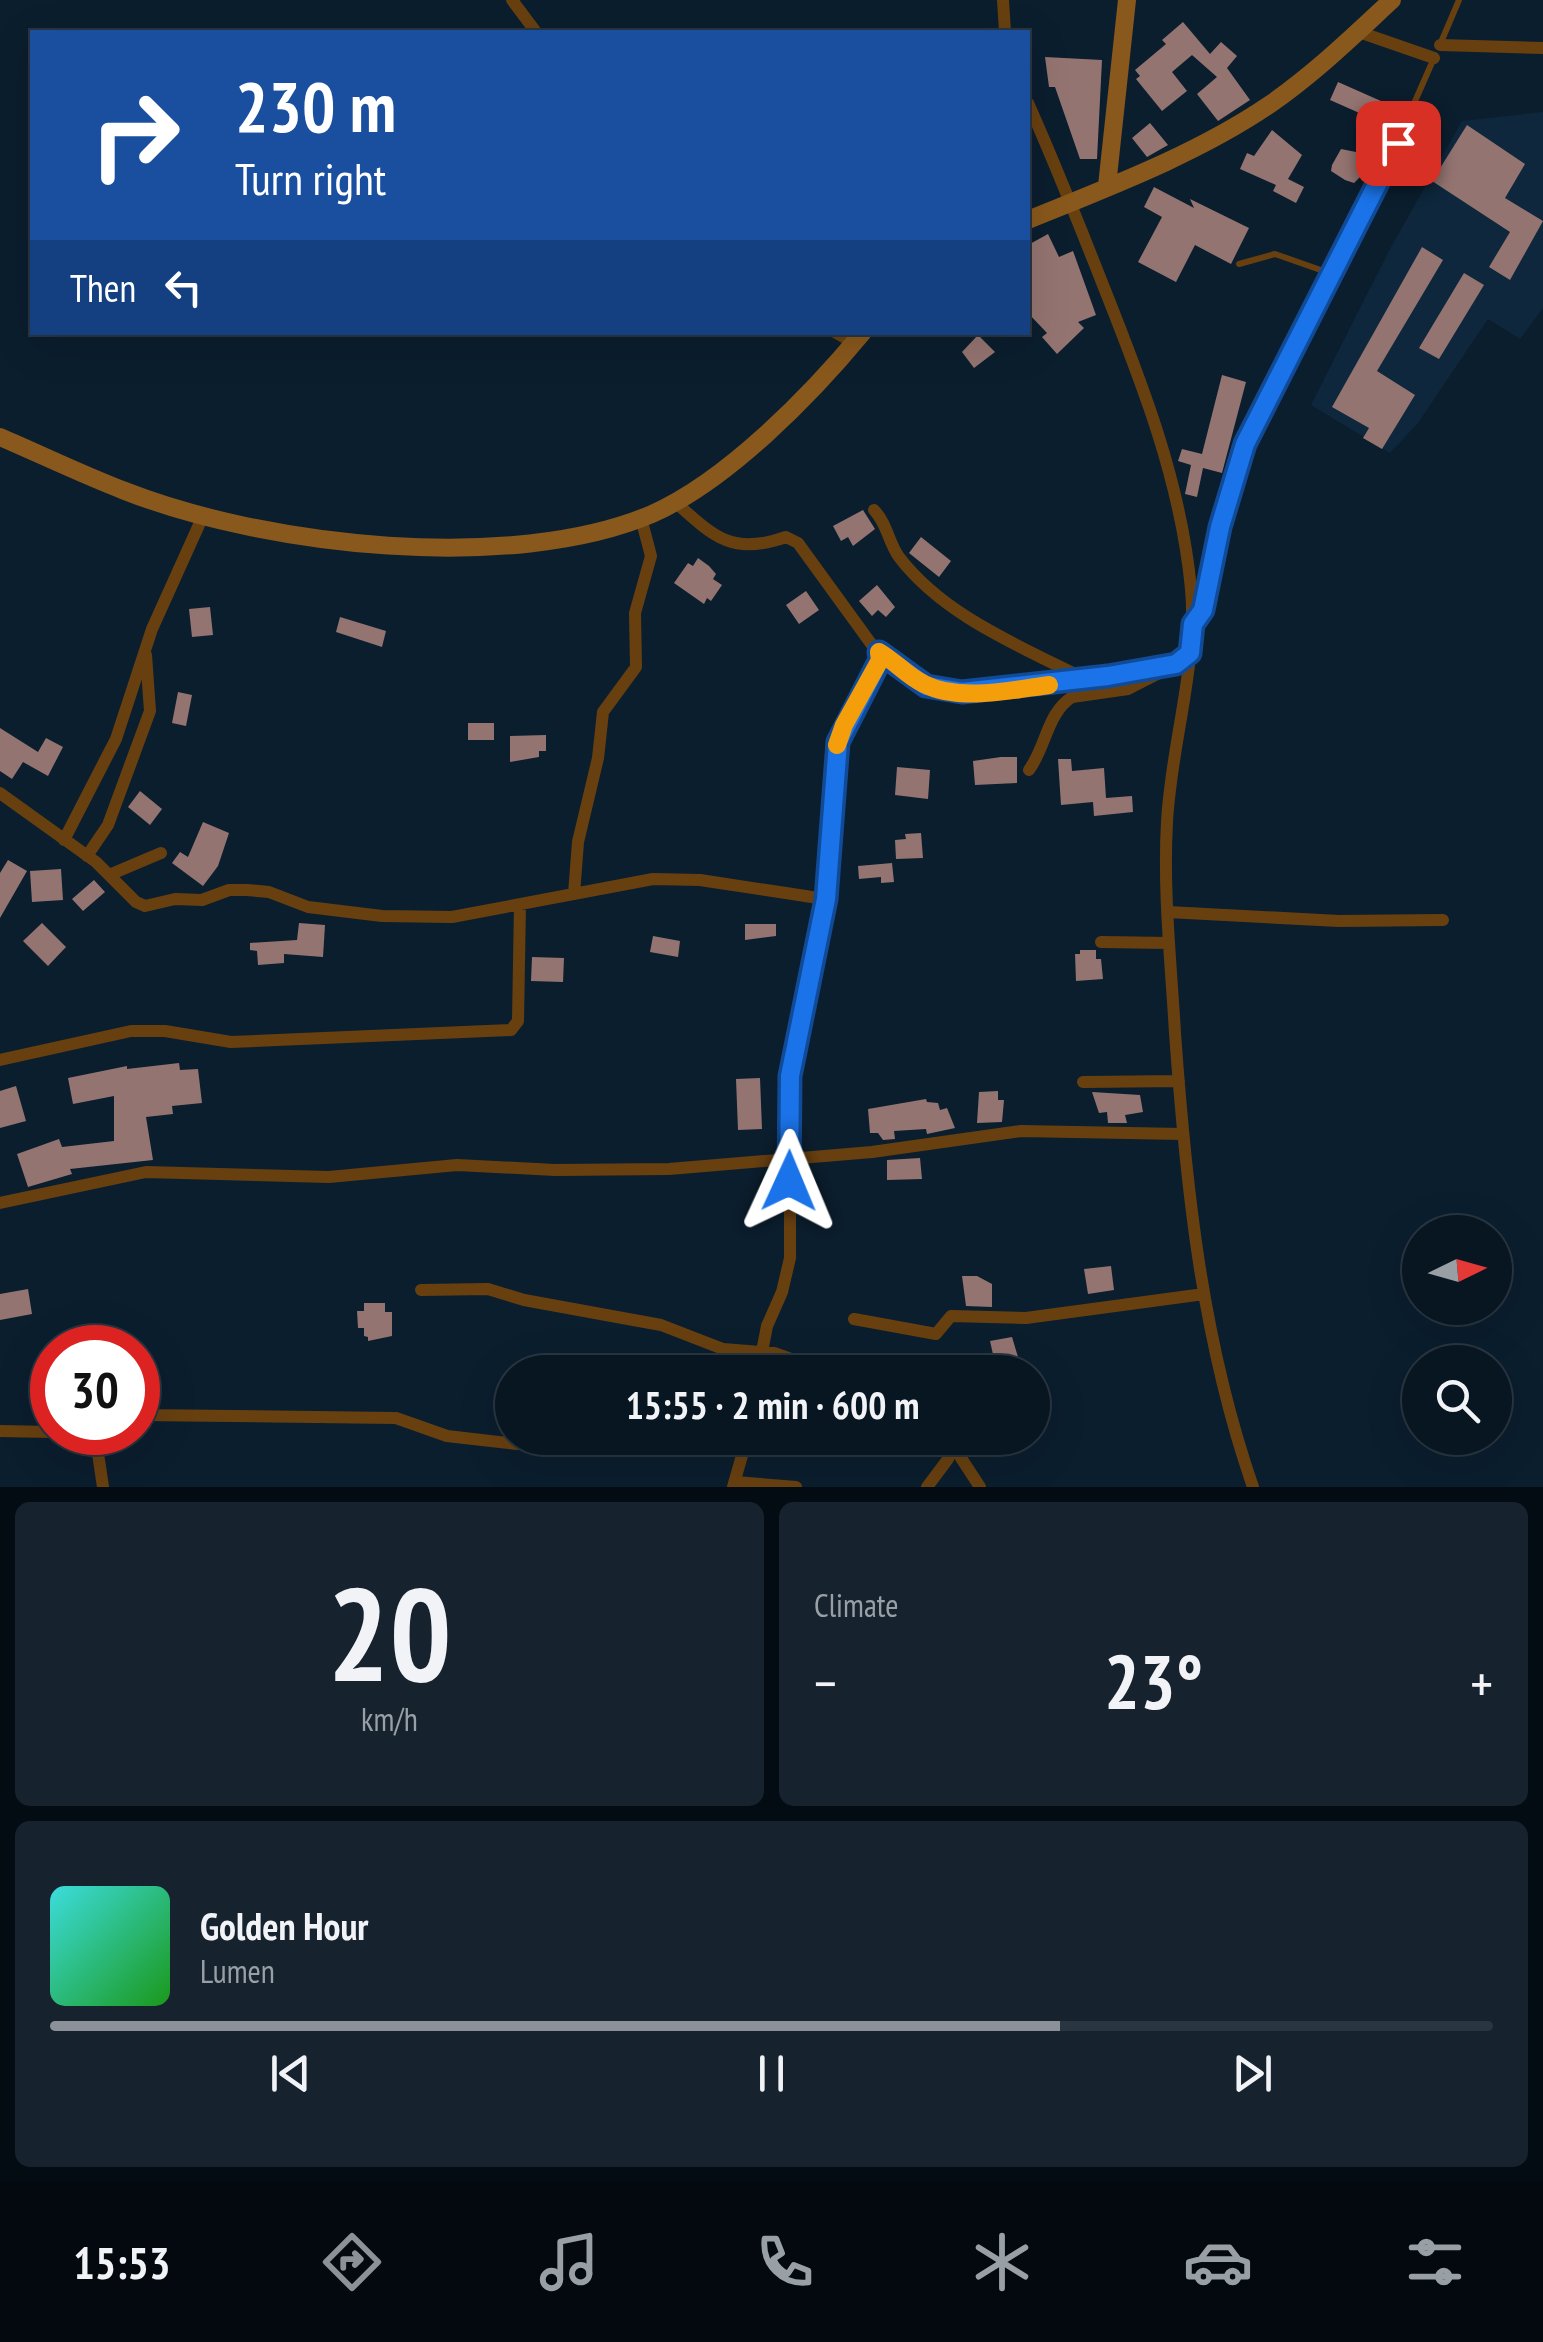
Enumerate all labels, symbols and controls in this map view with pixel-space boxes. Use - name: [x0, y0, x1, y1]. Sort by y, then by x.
- text: 230 m: [235, 61, 396, 151]
- icon: right: [70, 70, 200, 200]
- pin: [1356, 101, 1441, 186]
- icon: arrive: [1371, 116, 1426, 171]
- text: Turn right: [235, 149, 386, 207]
- icon: left: [156, 260, 211, 315]
- text: Then: [70, 263, 136, 312]
- position arrow: [737, 1129, 841, 1233]
- north arrow: [1402, 1215, 1512, 1325]
- map controls: [1402, 1215, 1512, 1455]
- speed limit sign: 30: [30, 1325, 160, 1455]
- button: search: [1402, 1345, 1512, 1455]
- text: 15:55 · 2 min · 600 m: [626, 1380, 919, 1429]
- text: 20: [327, 1549, 452, 1717]
- text: Climate: [814, 1584, 898, 1626]
- text: 23°: [1104, 1633, 1203, 1730]
- text: −: [814, 1647, 837, 1718]
- text: +: [1470, 1647, 1493, 1718]
- text: km/h: [361, 1698, 418, 1740]
- text: Golden Hour: [200, 1901, 369, 1950]
- text: Lumen: [200, 1950, 275, 1992]
- icon: previous: [263, 2046, 318, 2101]
- icon: pause: [744, 2046, 799, 2101]
- icon: next: [1225, 2046, 1280, 2101]
- icon: directions: [317, 2227, 387, 2297]
- icon: music: [534, 2227, 604, 2297]
- icon: phone: [750, 2227, 820, 2297]
- icon: climate: [967, 2227, 1037, 2297]
- icon: car: [1183, 2227, 1253, 2297]
- icon: filters: [1400, 2227, 1470, 2297]
- text: 15:53: [73, 2233, 171, 2291]

